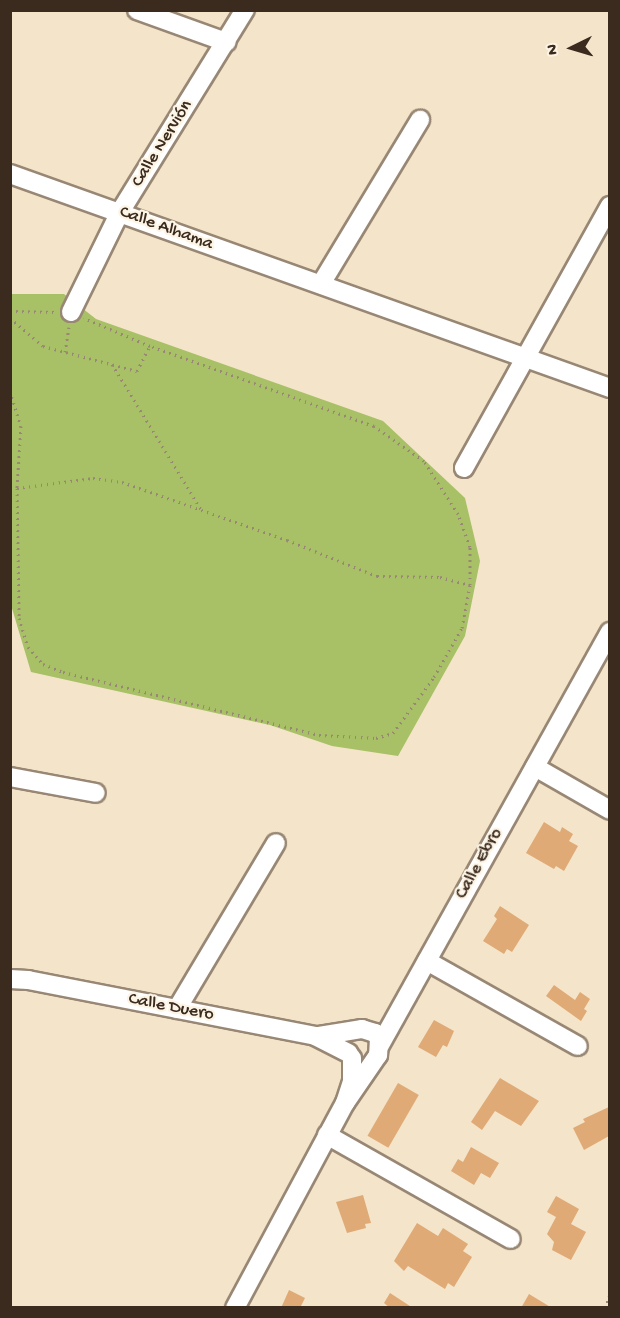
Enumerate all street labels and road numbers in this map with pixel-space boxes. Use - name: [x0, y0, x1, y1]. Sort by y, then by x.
- street label: Calle Nervión: [128, 97, 198, 191]
- street label: Calle Alhama: [116, 202, 216, 256]
- street label: Calle Ebro: [452, 825, 508, 903]
- street label: Calle Duero: [127, 989, 215, 1027]

